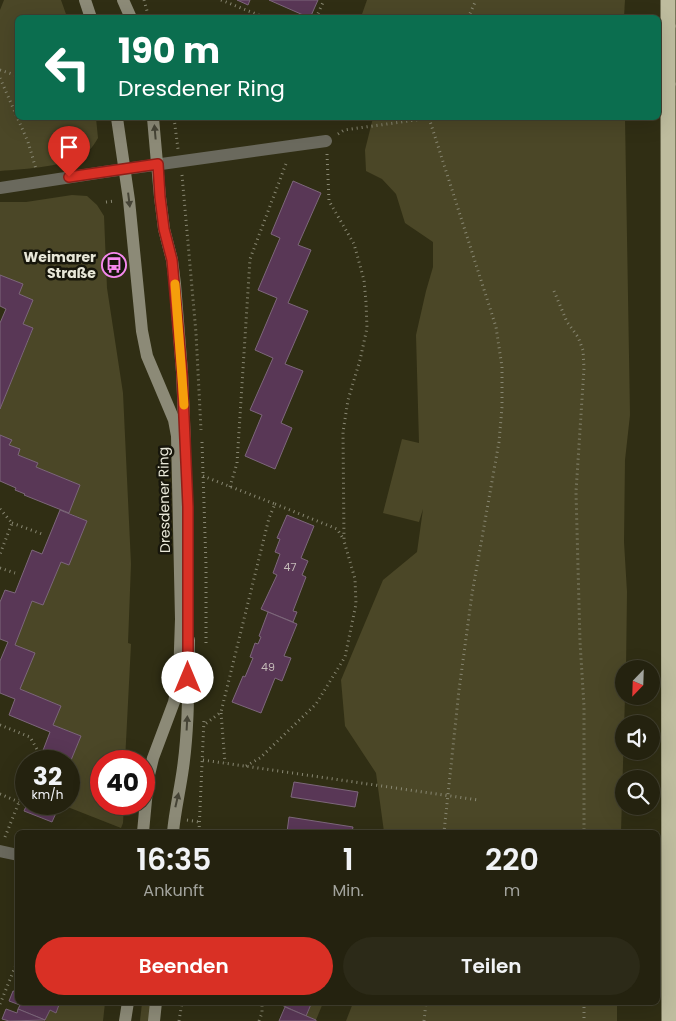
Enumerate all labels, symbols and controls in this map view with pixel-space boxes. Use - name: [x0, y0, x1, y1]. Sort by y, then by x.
- text: 190 m: [118, 26, 220, 75]
- icon: left: [35, 35, 100, 100]
- text: Dresdener Ring: [118, 73, 285, 104]
- one-way arrow: [151, 124, 159, 140]
- pin: [48, 126, 90, 177]
- icon: arrive: [55, 133, 83, 161]
- one-way arrow: [125, 193, 133, 209]
- place label: Weimarer Straße: [24, 247, 96, 283]
- bus stop icon: Weimarer Straße: [101, 252, 127, 278]
- street label: Dresdener Ring: [153, 447, 175, 553]
- house number: 47: [284, 559, 296, 575]
- position arrow: [161, 651, 213, 703]
- house number: 49: [261, 659, 275, 675]
- north arrow: [615, 660, 660, 705]
- map controls: [615, 660, 660, 815]
- one-way arrow: [183, 714, 191, 730]
- button: sound: [615, 715, 660, 760]
- speed limit sign: 40: [90, 750, 155, 815]
- text: 32: [33, 759, 62, 794]
- button: search: [615, 770, 660, 815]
- text: km/h: [32, 786, 63, 803]
- one-way arrow: [173, 792, 181, 807]
- text: 16:35: [136, 838, 211, 881]
- text: 1: [343, 838, 354, 881]
- text: 220: [485, 838, 539, 881]
- text: Ankunft: [143, 879, 204, 902]
- text: Min.: [333, 879, 364, 902]
- text: m: [504, 879, 520, 902]
- button: Beenden: [35, 937, 333, 995]
- button: Teilen: [343, 937, 640, 995]

